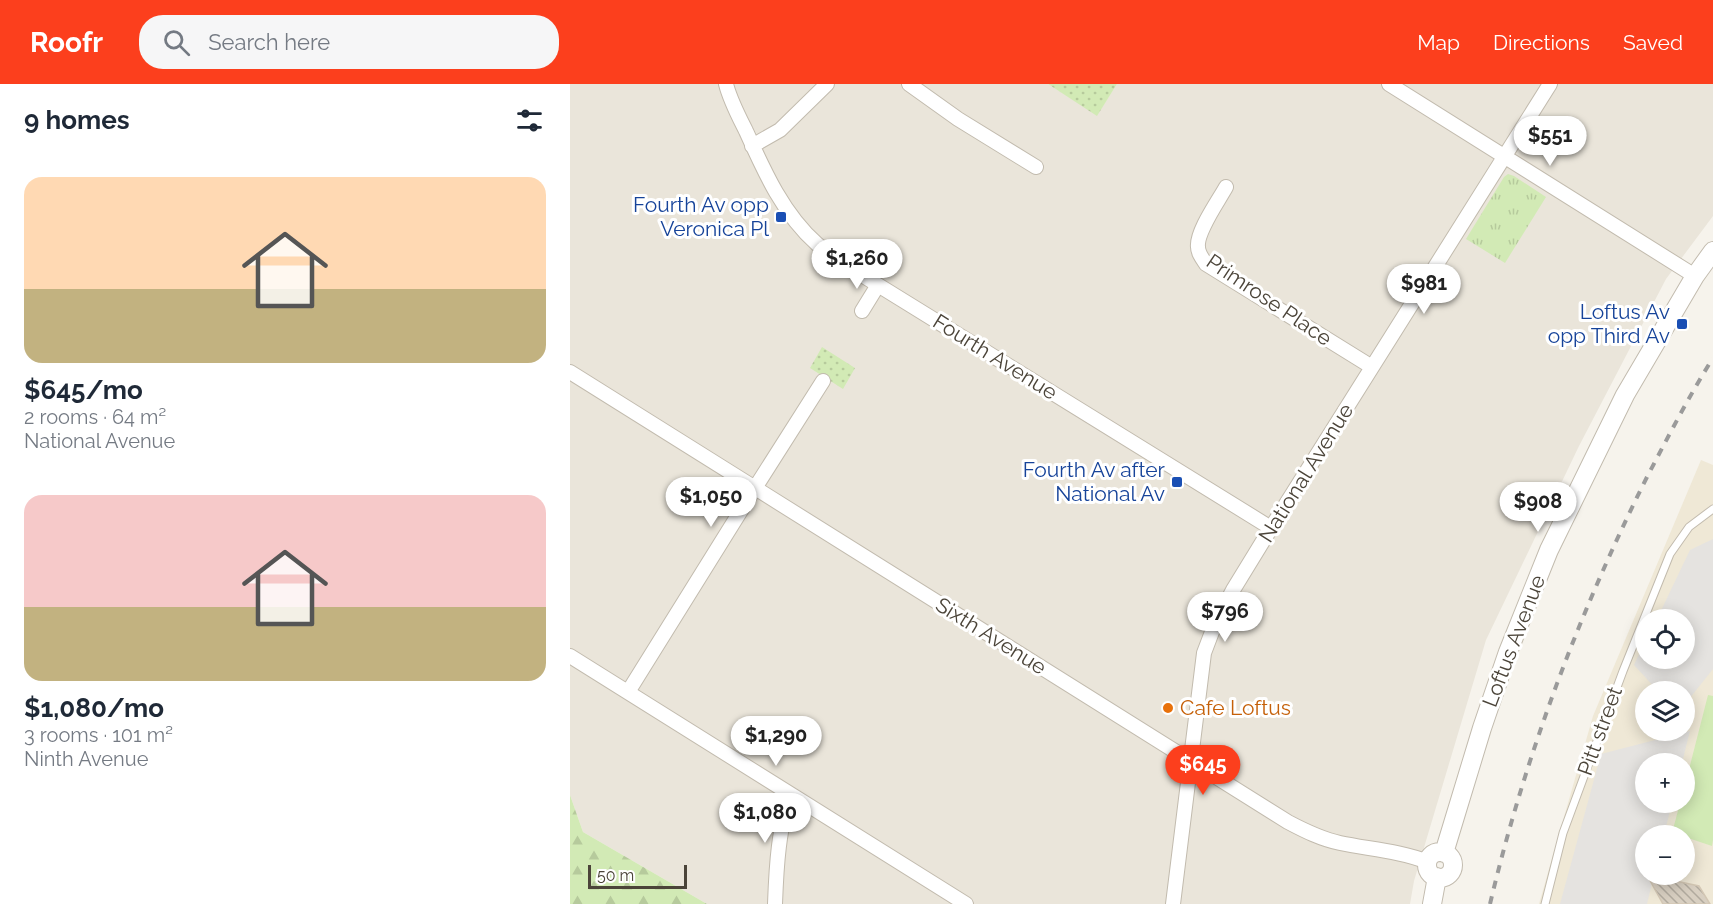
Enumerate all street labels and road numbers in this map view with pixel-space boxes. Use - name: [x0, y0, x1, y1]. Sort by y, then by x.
- street label: Primrose Place: [1202, 249, 1337, 351]
- street label: Fourth Avenue: [929, 308, 1062, 405]
- street label: National Avenue: [1253, 399, 1358, 547]
- street label: Loftus Avenue: [1477, 571, 1550, 710]
- street label: Sixth Avenue: [931, 592, 1051, 679]
- street label: Pitt street: [1572, 683, 1627, 779]

